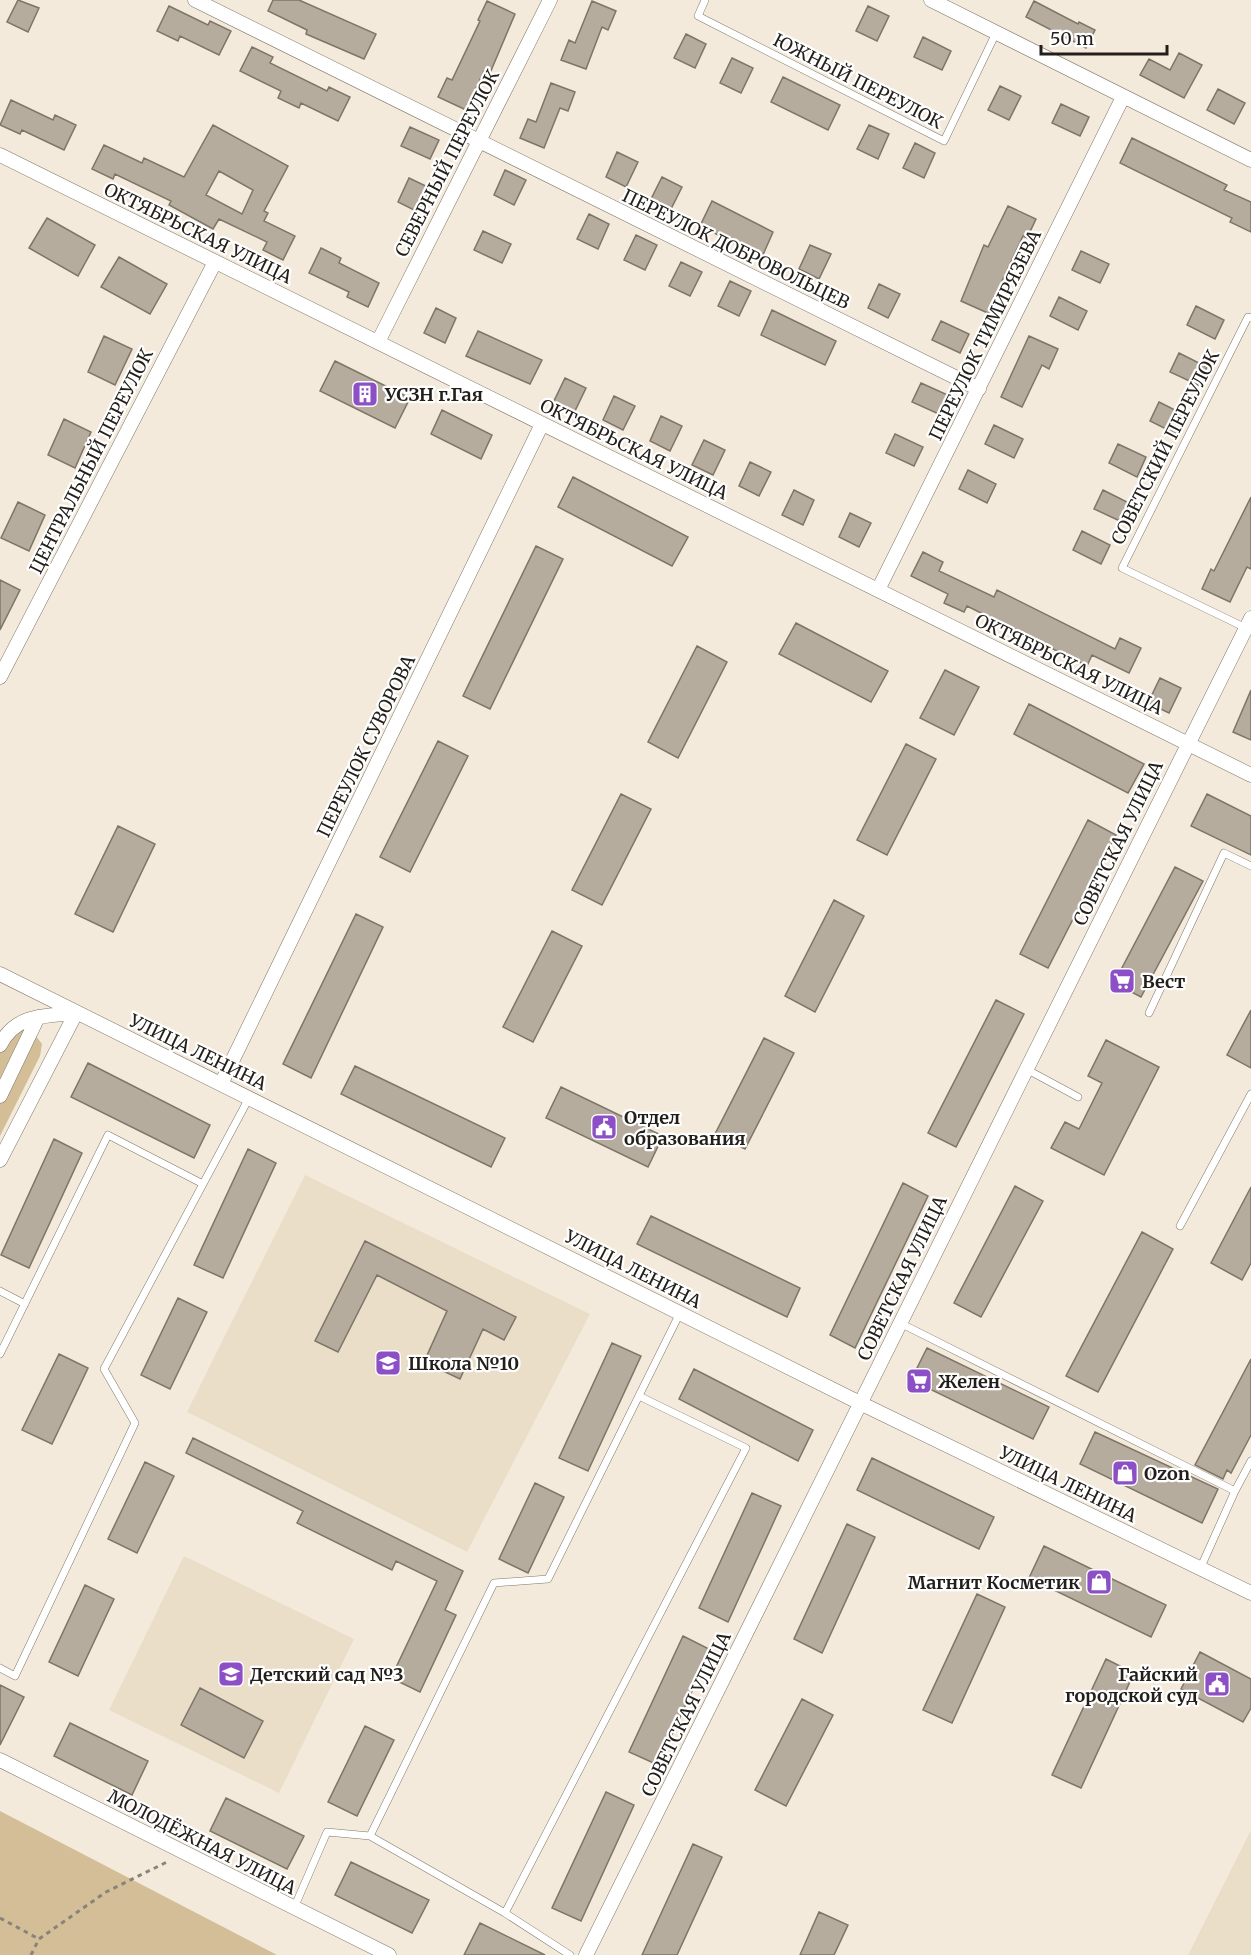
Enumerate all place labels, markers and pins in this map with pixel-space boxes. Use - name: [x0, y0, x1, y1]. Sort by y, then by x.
- building icon: УСЗН г.Гая: [350, 379, 380, 409]
- place label: УСЗН г.Гая: [384, 383, 483, 406]
- supermarket icon: Вест: [1107, 966, 1137, 996]
- place label: Вест: [1142, 970, 1185, 993]
- place label: Отдел образования: [624, 1106, 746, 1150]
- public building icon: Отдел образования: [589, 1112, 619, 1142]
- school or university icon: Школа №10: [373, 1348, 403, 1378]
- place label: Школа №10: [408, 1352, 519, 1375]
- supermarket icon: Желен: [904, 1366, 934, 1396]
- place label: Желен: [938, 1370, 1001, 1393]
- shop icon: Ozon: [1110, 1458, 1140, 1488]
- place label: Ozon: [1144, 1462, 1190, 1485]
- shop icon: Магнит Косметик: [1084, 1567, 1114, 1597]
- place label: Магнит Косметик: [908, 1571, 1080, 1594]
- school or university icon: Детский сад №3: [216, 1659, 246, 1689]
- place label: Детский сад №3: [250, 1663, 404, 1686]
- place label: Гайский городской суд: [1065, 1663, 1198, 1707]
- public building icon: Гайский городской суд: [1202, 1669, 1232, 1699]

